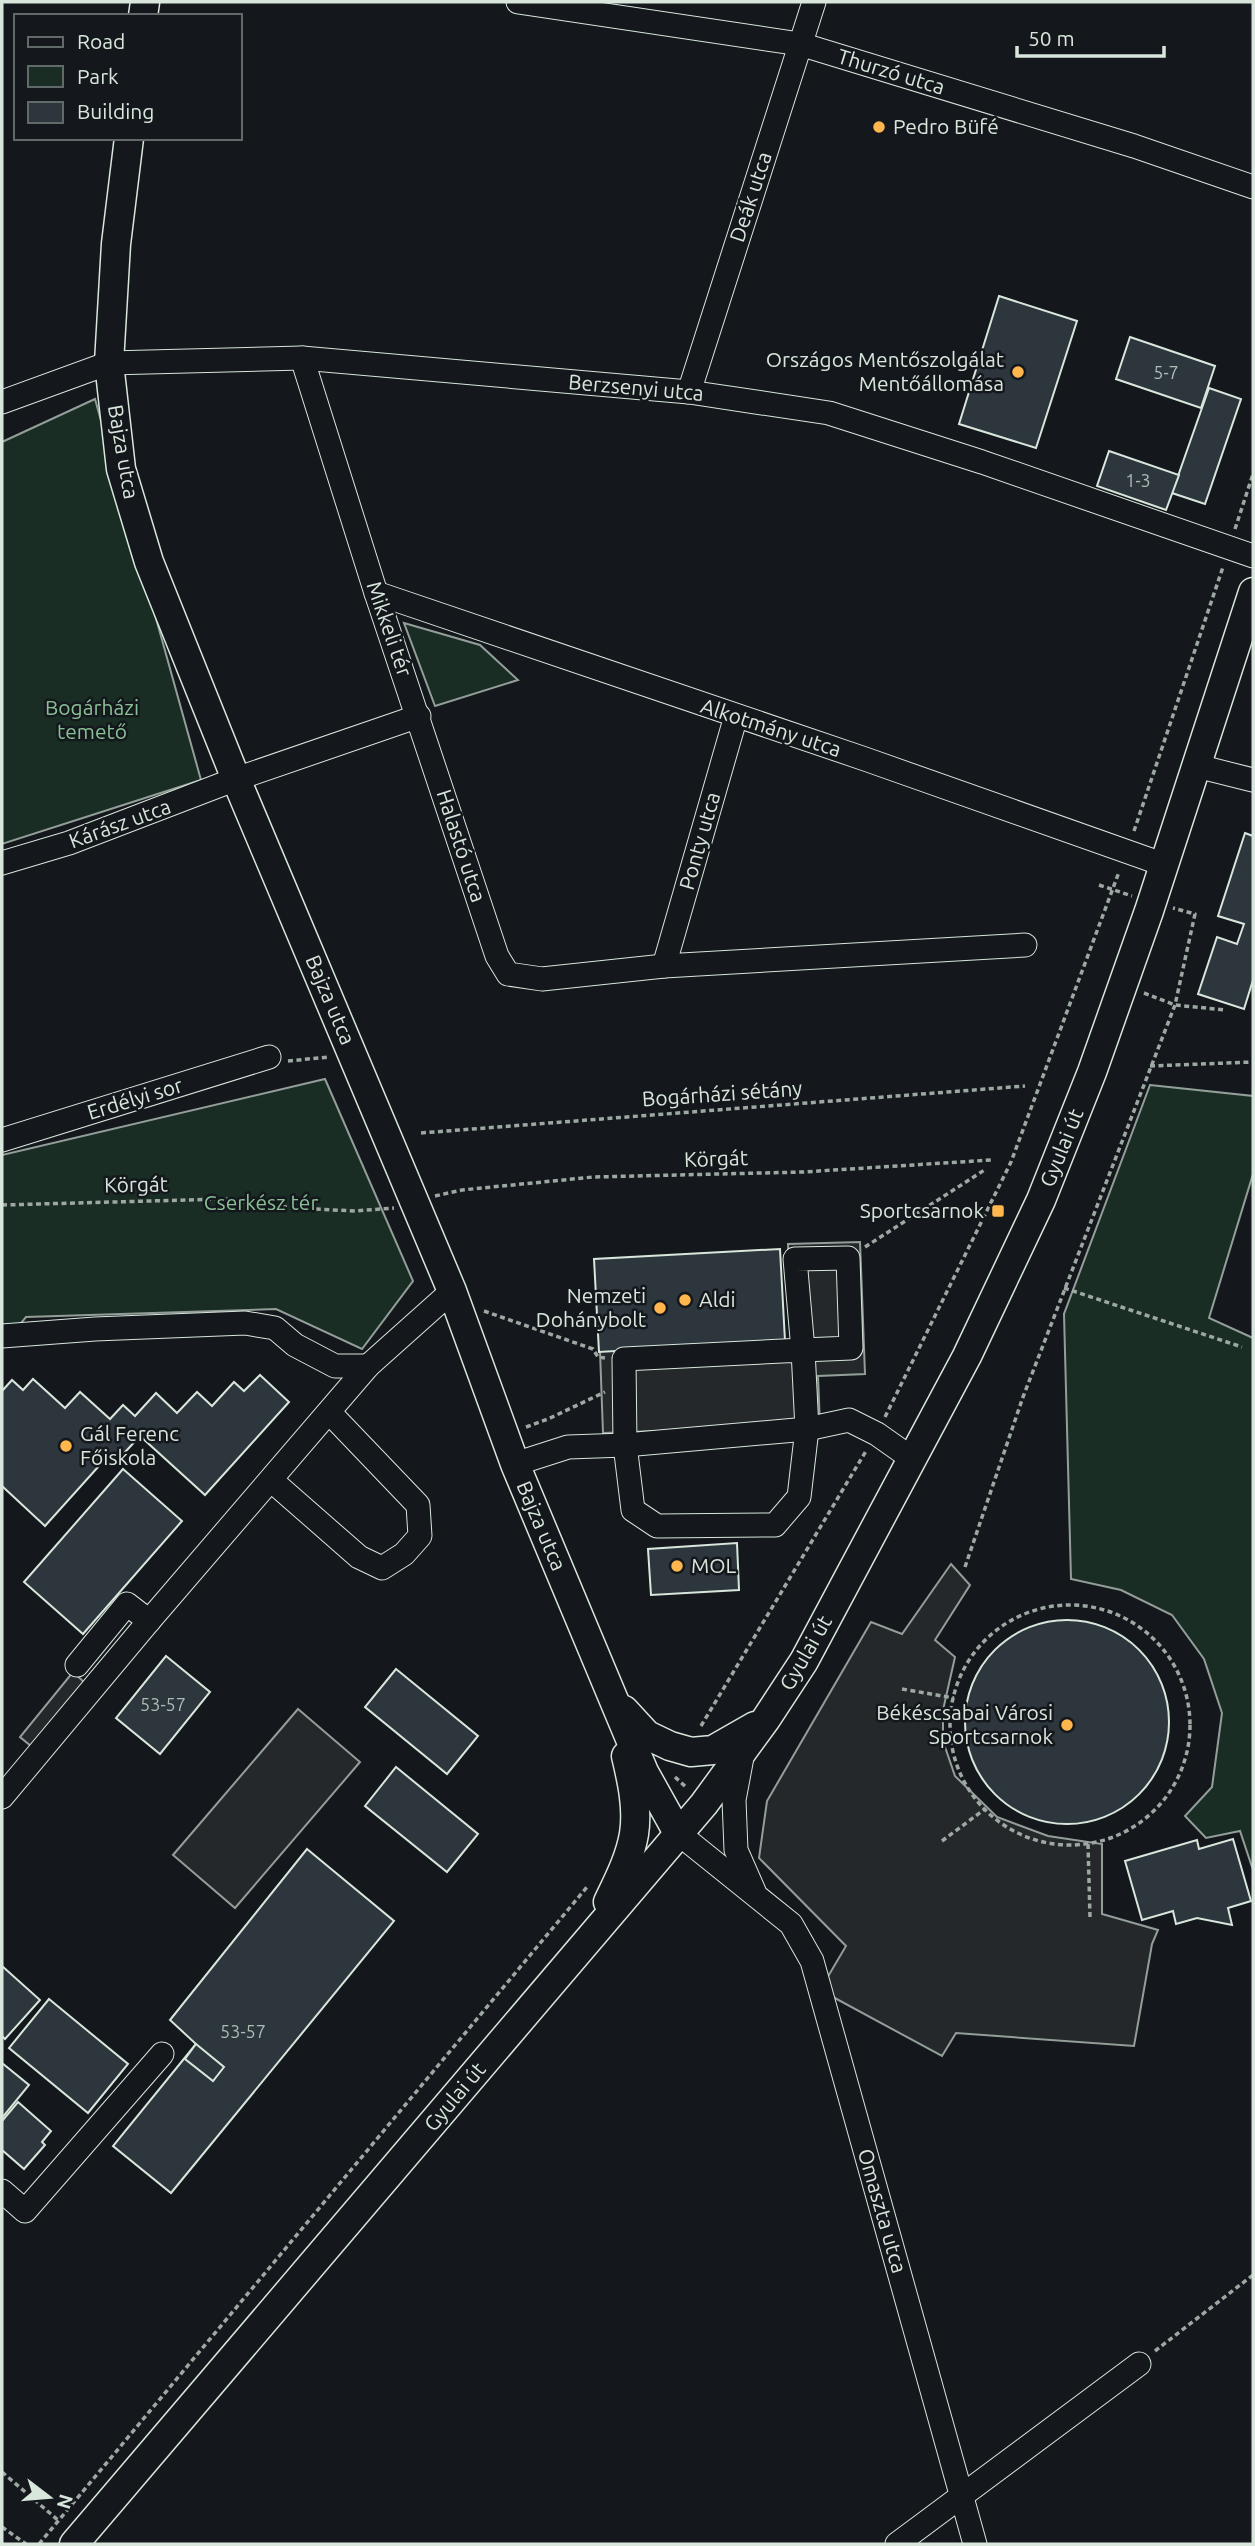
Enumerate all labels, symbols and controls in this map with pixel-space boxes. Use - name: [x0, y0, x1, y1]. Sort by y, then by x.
- legend: [14, 14, 242, 140]
- scale bar: [1017, 14, 1164, 58]
- text: 50 m: [1028, 26, 1075, 50]
- text: Road: [77, 29, 125, 53]
- street label: Thurzó utca: [835, 43, 948, 99]
- text: Park: [77, 64, 119, 88]
- text: Building: [77, 99, 154, 123]
- place label: Pedro Büfé: [893, 114, 999, 138]
- marker: Pedro Büfé: [871, 119, 887, 135]
- street label: Deák utca: [724, 149, 776, 245]
- place label: Országos Mentőszolgálat Mentőállomása: [766, 347, 1004, 395]
- house number: 5-7: [1153, 362, 1179, 382]
- marker: Országos Mentőszolgálat Mentőállomása: [1010, 364, 1026, 380]
- street label: Berzsenyi utca: [567, 369, 705, 405]
- street label: Bajza utca: [104, 403, 144, 501]
- house number: 1-3: [1125, 470, 1151, 490]
- street label: Mikkeli tér: [362, 578, 417, 679]
- street label: Alkotmány utca: [698, 693, 845, 761]
- park label: Bogárházi temető: [45, 695, 139, 743]
- street label: Halastó utca: [432, 786, 491, 905]
- street label: Ponty utca: [674, 789, 724, 892]
- street label: Kárász utca: [65, 794, 174, 853]
- street label: Bajza utca: [301, 951, 361, 1048]
- street label: Erdélyi sor: [84, 1072, 185, 1124]
- street label: Bogárházi sétány: [641, 1075, 803, 1111]
- street label: Gyulai út: [1035, 1105, 1088, 1190]
- street label: Körgát: [684, 1145, 748, 1171]
- street label: Körgát: [104, 1171, 168, 1197]
- park label: Cserkész tér: [204, 1190, 318, 1214]
- place label: Sportcsarnok: [860, 1198, 984, 1222]
- marker: Sportcsarnok: [990, 1203, 1006, 1219]
- place label: Nemzeti Dohánybolt: [536, 1283, 646, 1331]
- place label: Aldi: [699, 1287, 736, 1311]
- marker: Aldi: [677, 1292, 693, 1308]
- marker: Nemzeti Dohánybolt: [652, 1300, 668, 1316]
- place label: Gál Ferenc Főiskola: [80, 1421, 179, 1469]
- marker: Gál Ferenc Főiskola: [58, 1438, 74, 1454]
- street label: Bajza utca: [512, 1477, 572, 1574]
- place label: MOL: [691, 1553, 737, 1577]
- marker: MOL: [669, 1558, 685, 1574]
- street label: Gyulai út: [774, 1611, 836, 1694]
- house number: 53-57: [140, 1694, 186, 1714]
- place label: Békéscsabai Városi Sportcsarnok: [876, 1700, 1053, 1748]
- marker: Békéscsabai Városi Sportcsarnok: [1059, 1717, 1075, 1733]
- house number: 53-57: [220, 2021, 266, 2041]
- street label: Gyulai út: [419, 2057, 490, 2136]
- street label: Omaszta utca: [854, 2146, 912, 2276]
- north arrow: [14, 2462, 84, 2532]
- text: N: [53, 2492, 78, 2512]

